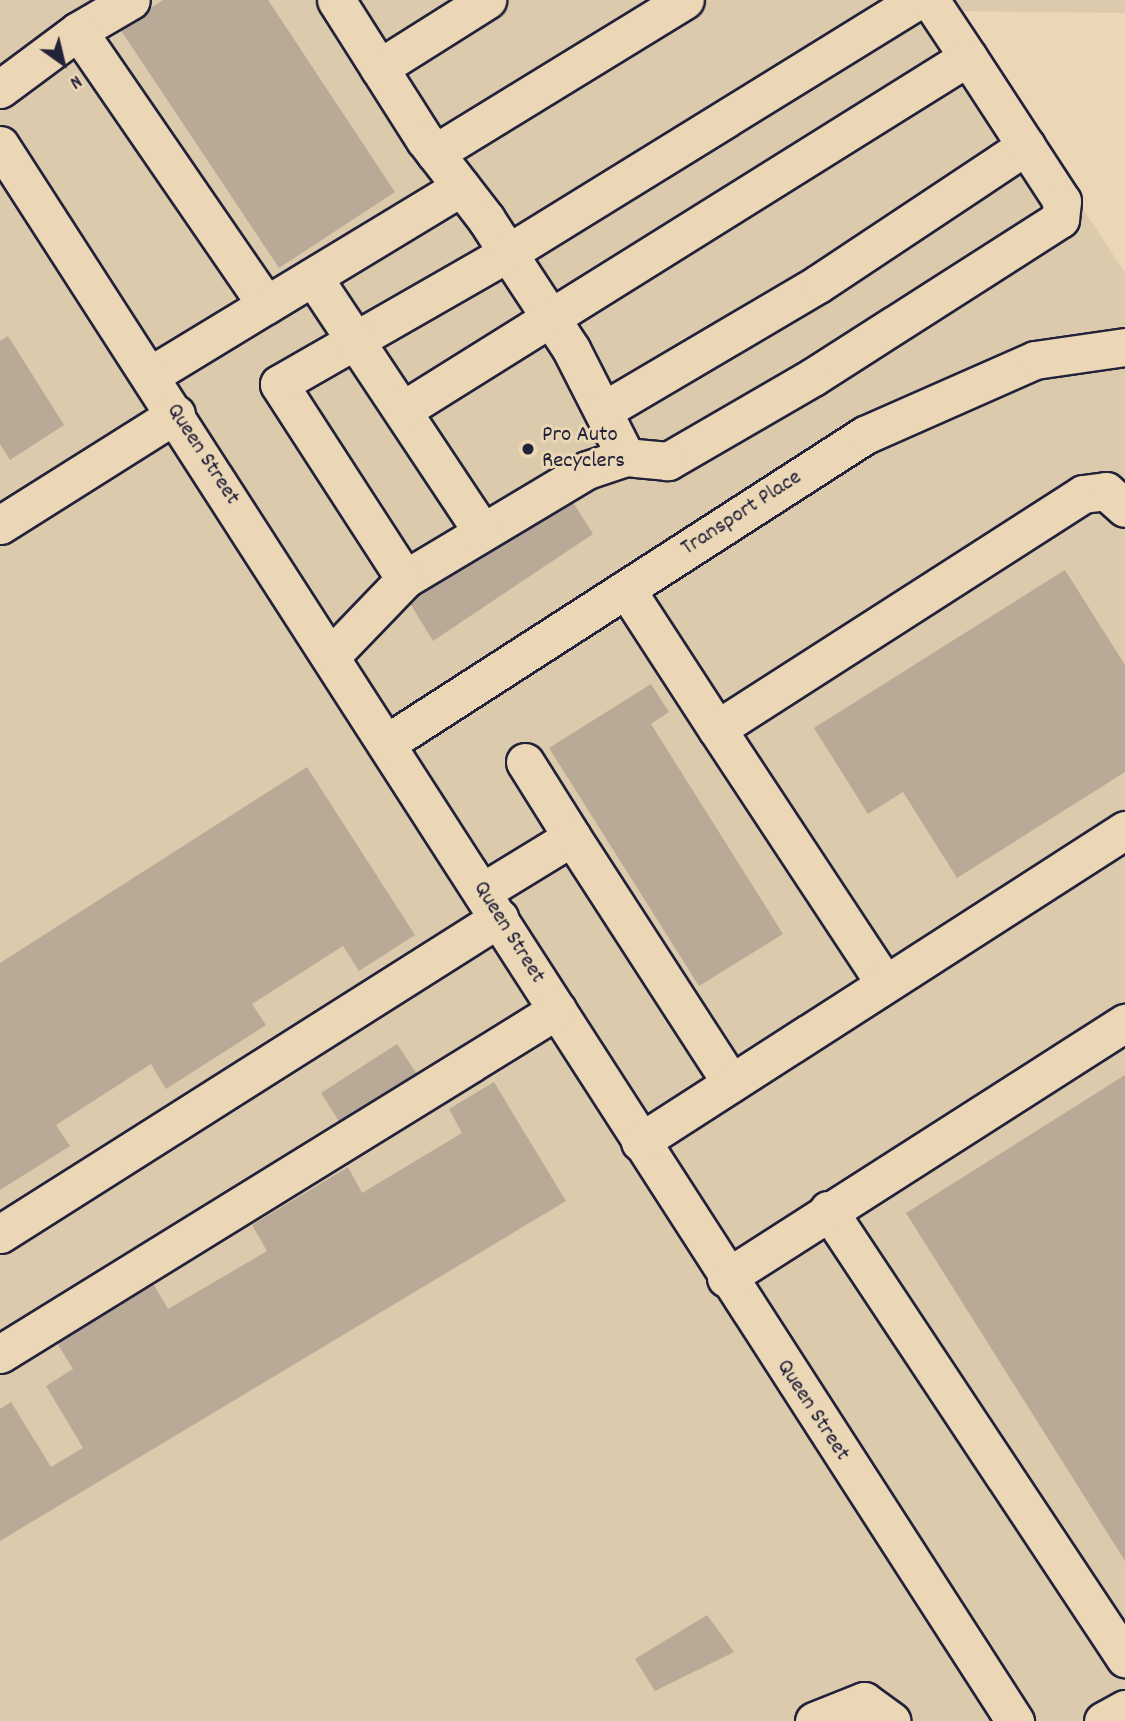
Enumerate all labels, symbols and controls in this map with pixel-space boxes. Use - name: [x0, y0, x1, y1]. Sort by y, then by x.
- north arrow: [28, 28, 98, 98]
- text: N: [64, 67, 86, 95]
- street label: Queen Street: [159, 399, 245, 511]
- place label: Pro Auto Recyclers: [542, 422, 625, 476]
- marker: Pro Auto Recyclers: [520, 441, 536, 457]
- street label: Transport Place: [677, 465, 807, 563]
- street label: Queen Street: [466, 877, 550, 989]
- street label: Queen Street: [769, 1355, 855, 1467]

